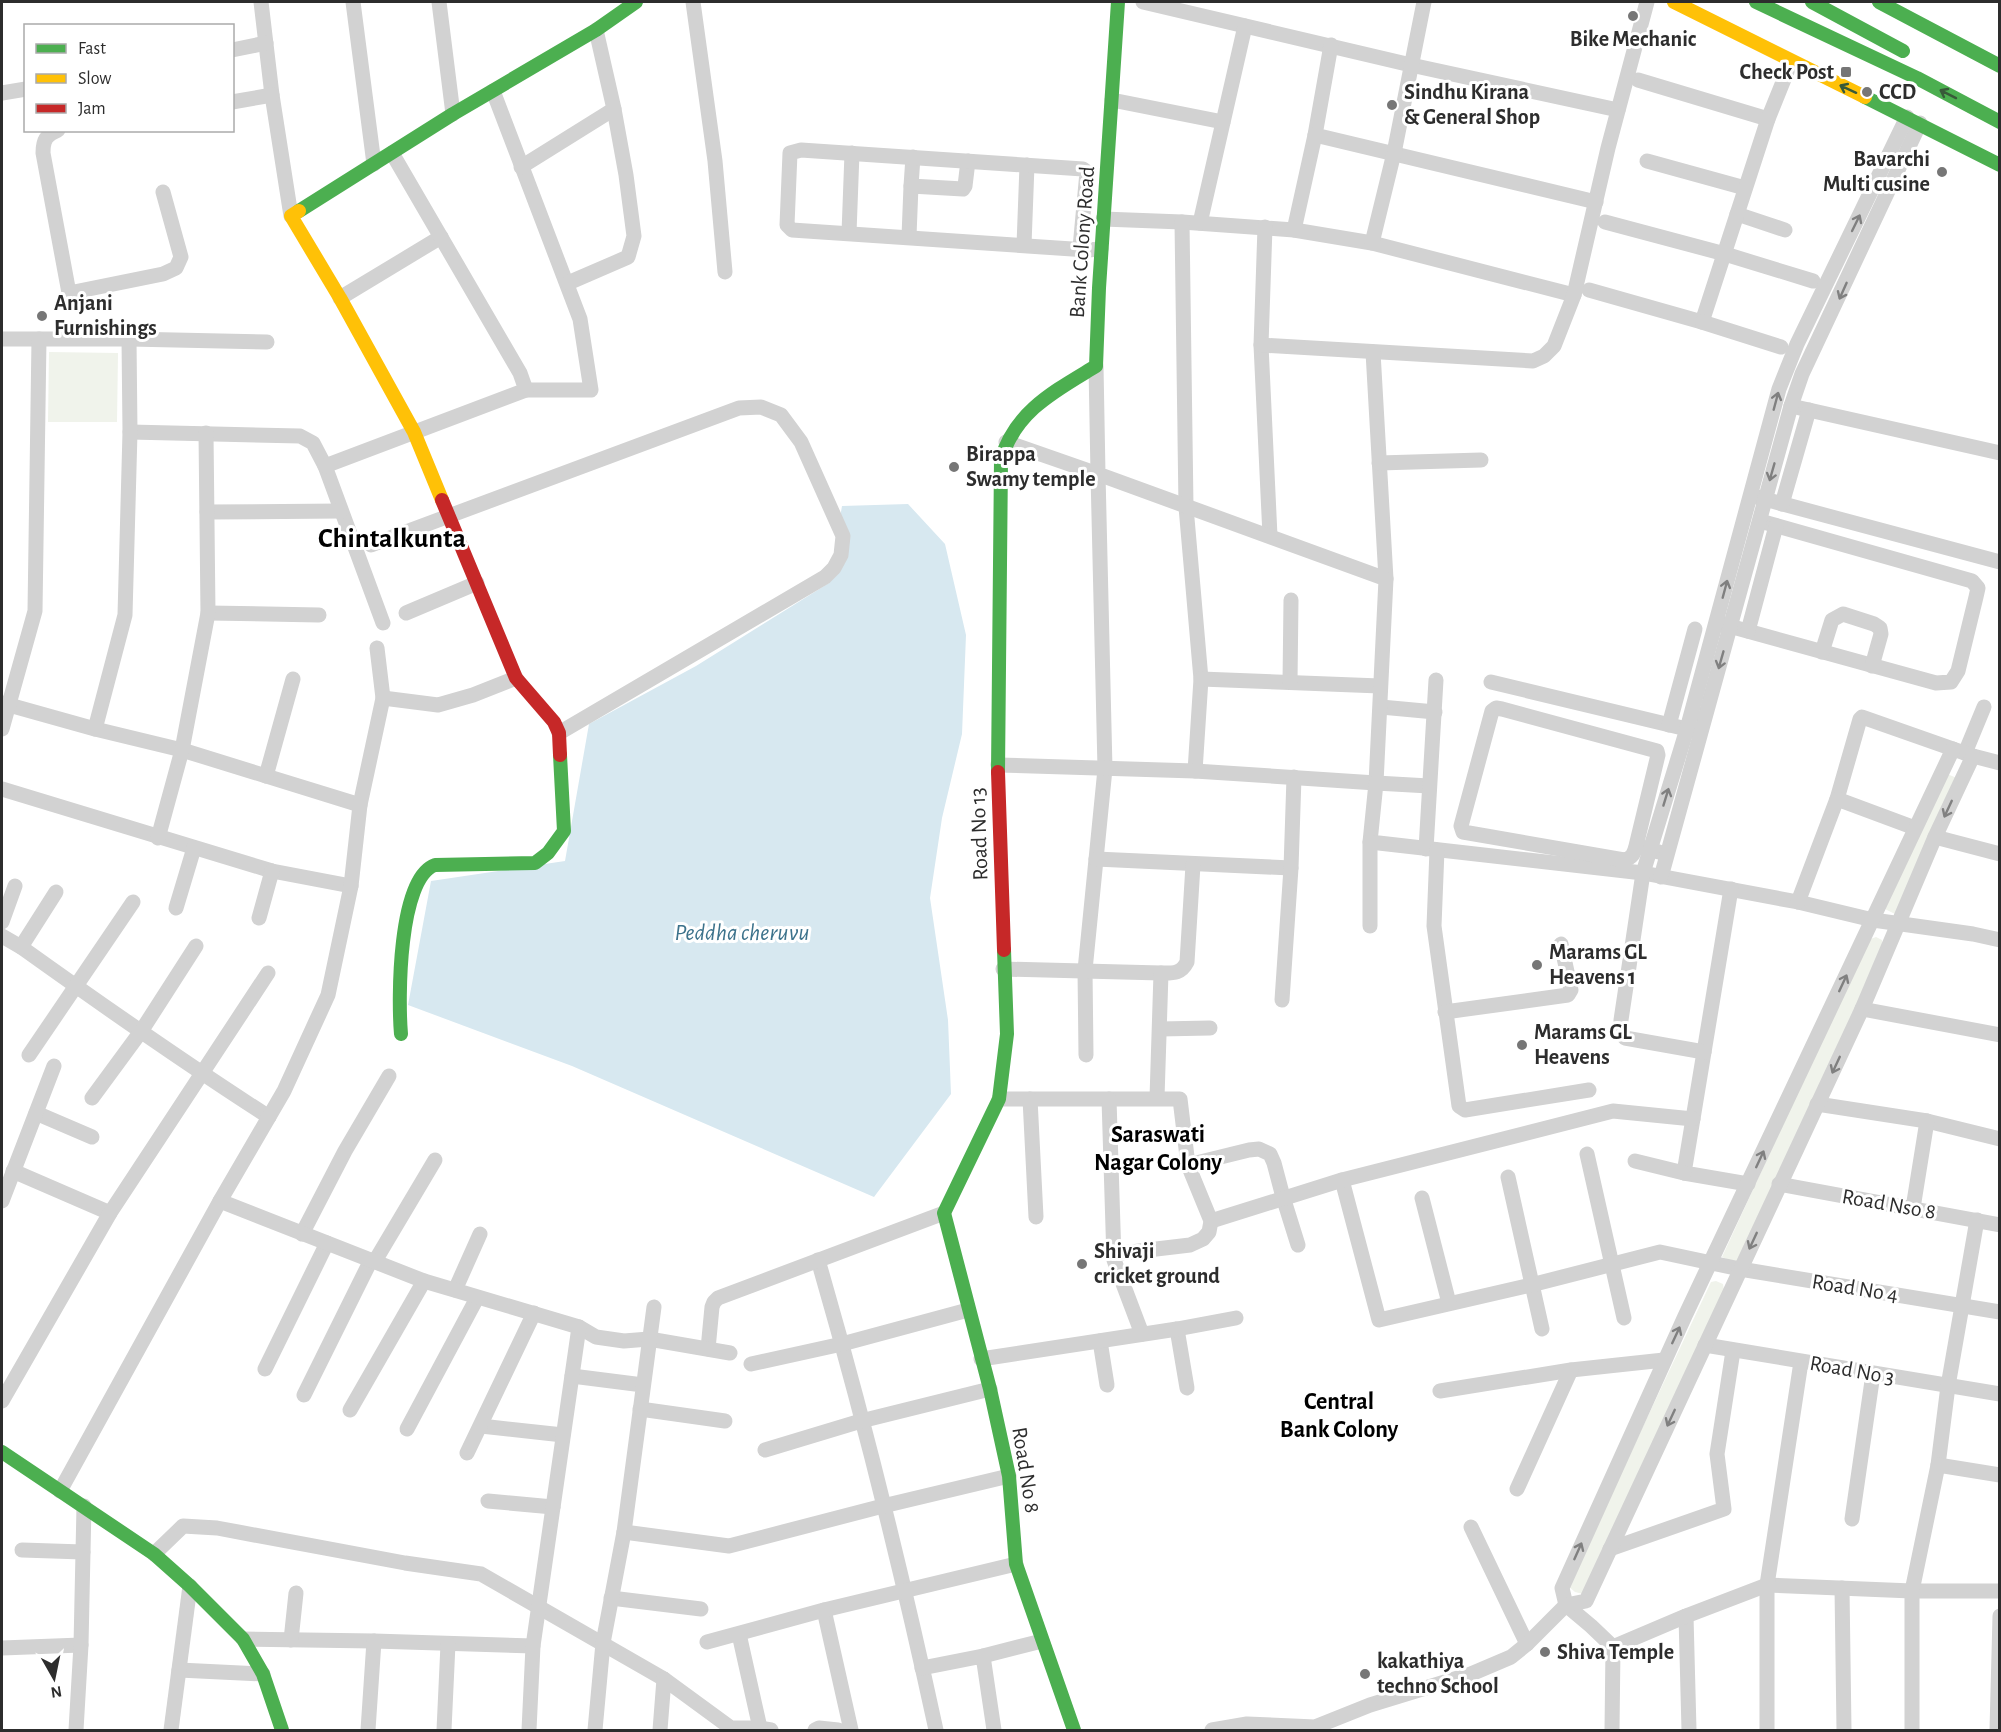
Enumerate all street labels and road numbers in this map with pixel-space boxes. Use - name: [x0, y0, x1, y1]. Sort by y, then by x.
- street label: Bank Colony Road: [1066, 165, 1098, 319]
- street label: Road No 13: [966, 787, 992, 881]
- street label: Road Nso 8: [1840, 1185, 1938, 1223]
- street label: Road No 4: [1810, 1270, 1900, 1306]
- street label: Road No 3: [1808, 1352, 1896, 1388]
- street label: Road No 8: [1008, 1425, 1044, 1515]

